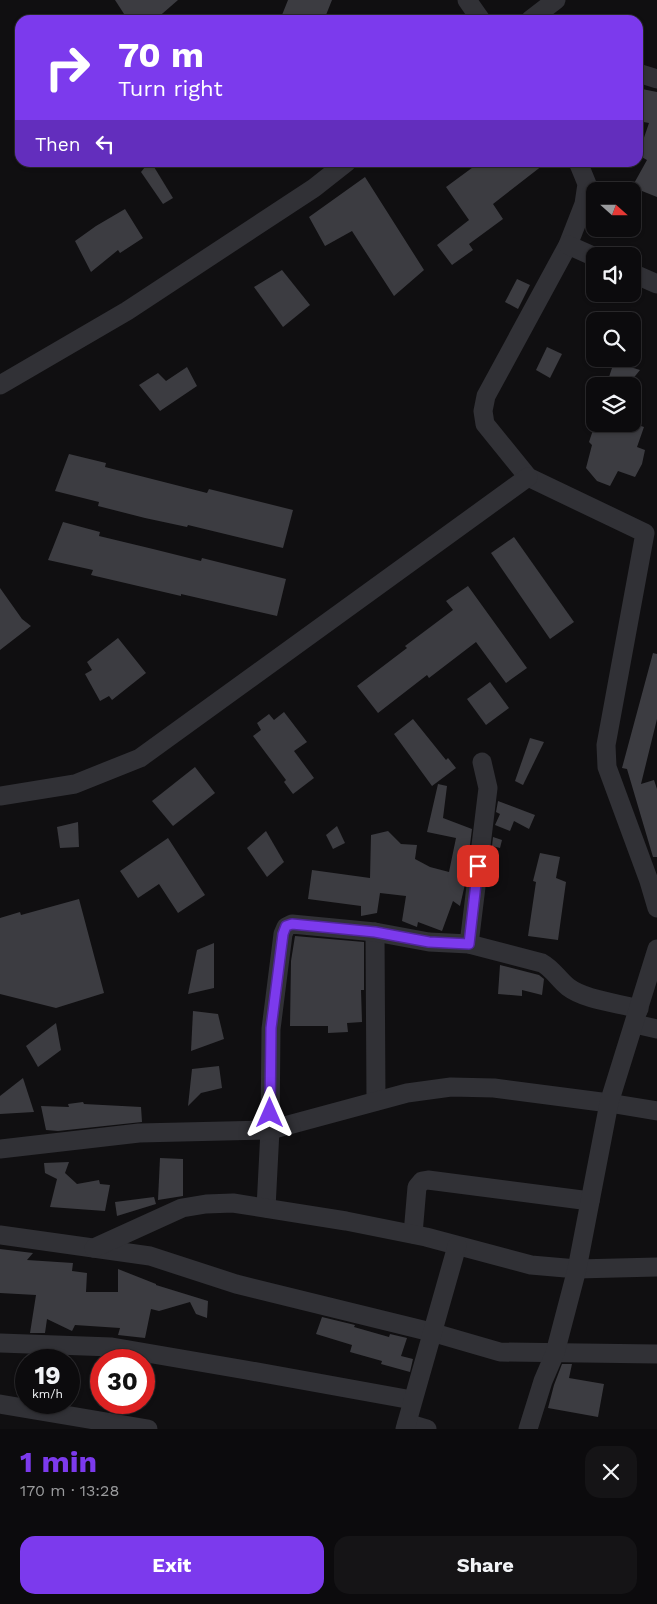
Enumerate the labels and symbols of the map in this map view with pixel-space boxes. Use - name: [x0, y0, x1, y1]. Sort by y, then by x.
- north arrow: [586, 182, 641, 238]
- pin: [457, 845, 499, 887]
- position arrow: [243, 1086, 295, 1138]
- speed limit sign: 30: [90, 1349, 155, 1414]

